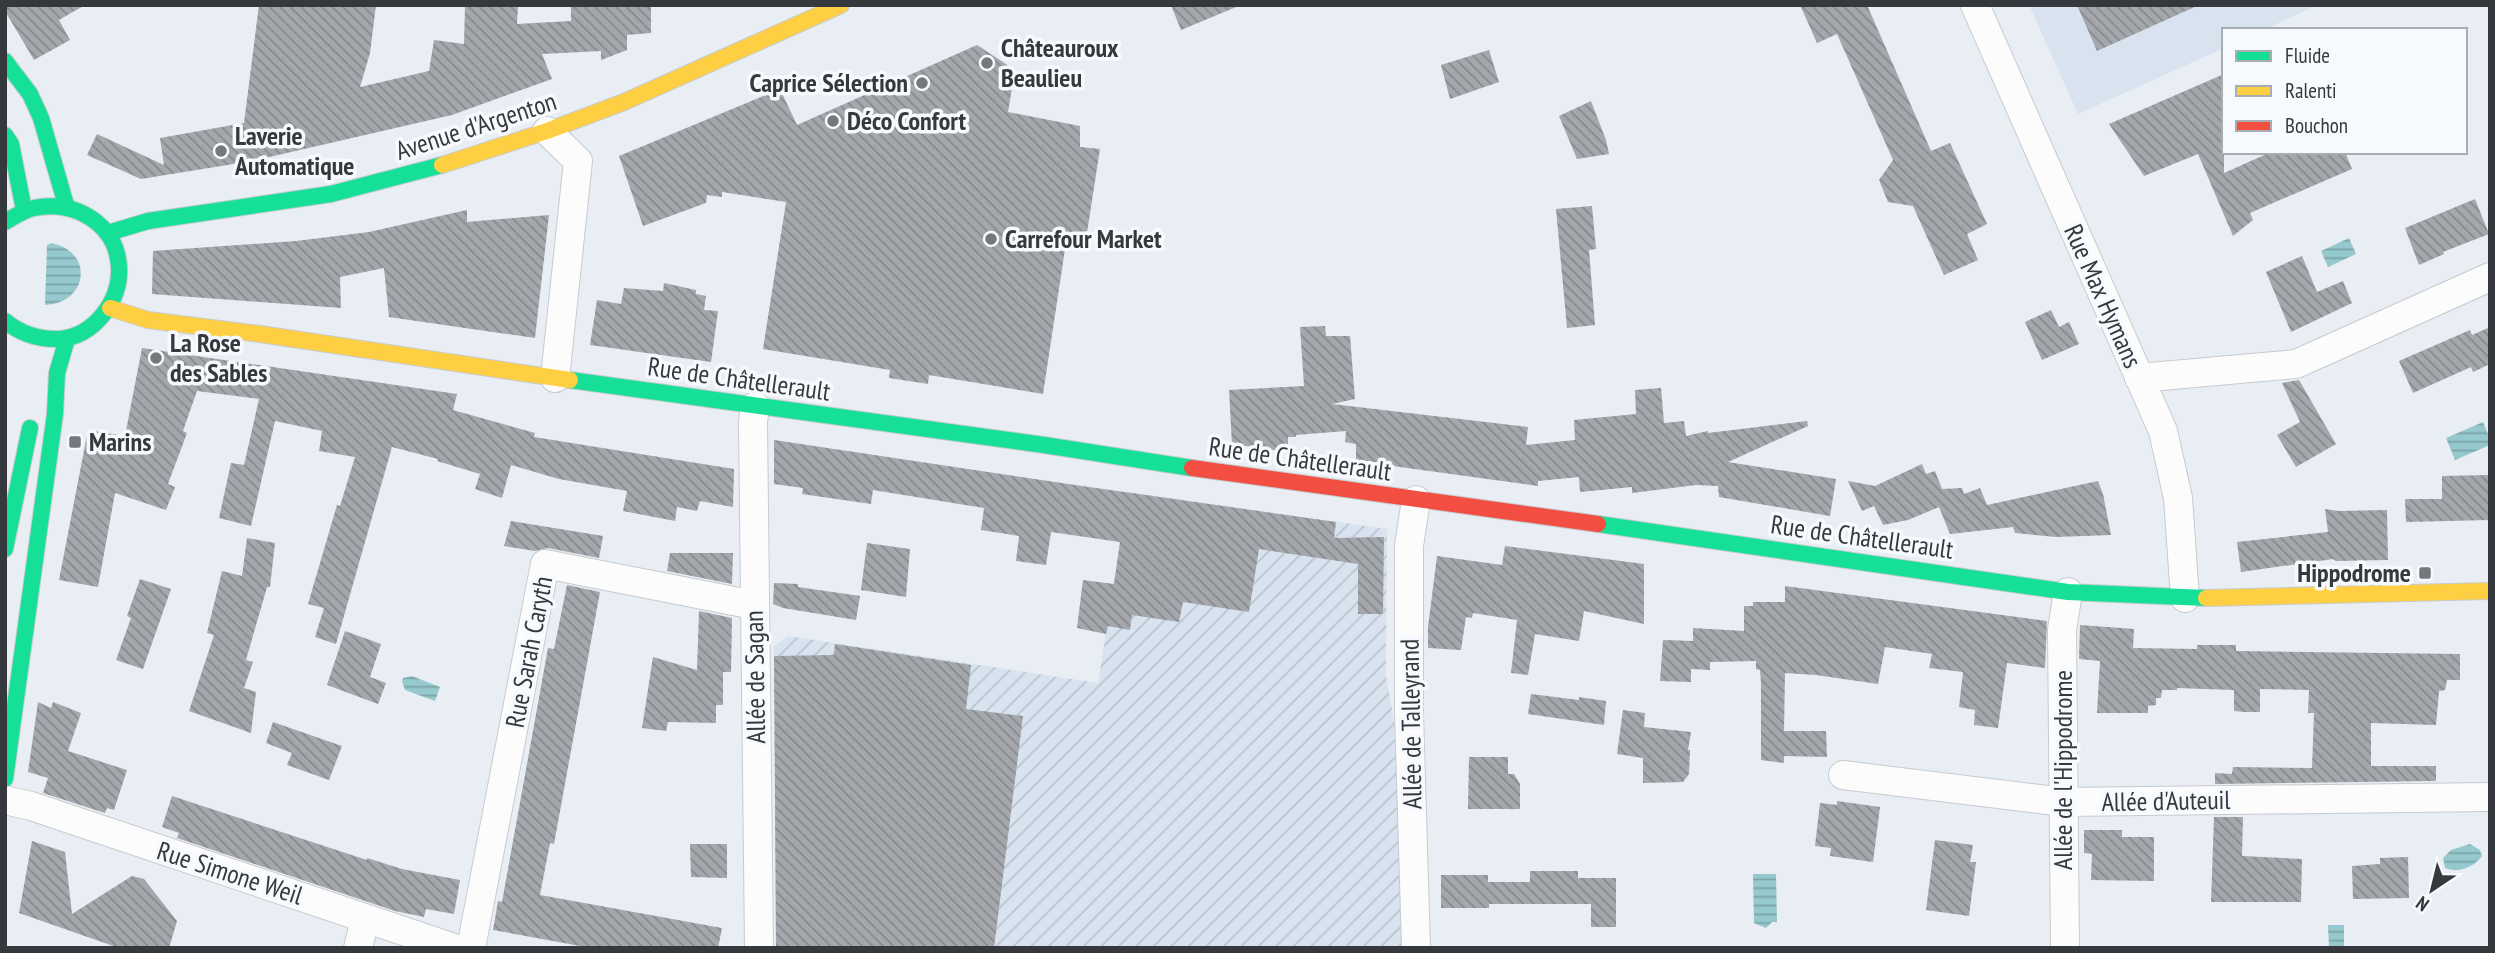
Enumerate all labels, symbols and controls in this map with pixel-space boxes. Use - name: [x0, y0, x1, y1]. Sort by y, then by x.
- legend: [2222, 28, 2467, 154]
- place label: Châteauroux Beaulieu: [1001, 31, 1119, 94]
- text: Fluide: [2285, 42, 2330, 69]
- marker: Châteauroux Beaulieu: [979, 55, 995, 71]
- place label: Caprice Sélection: [750, 66, 908, 99]
- marker: Caprice Sélection: [914, 75, 930, 91]
- text: Ralenti: [2285, 77, 2337, 104]
- street label: Avenue d'Argenton: [391, 84, 560, 167]
- place label: Déco Confort: [847, 104, 967, 137]
- text: Bouchon: [2285, 112, 2348, 139]
- marker: Déco Confort: [825, 113, 841, 129]
- place label: Laverie Automatique: [234, 119, 354, 182]
- marker: Laverie Automatique: [213, 143, 229, 159]
- street label: Rue Max Hymans: [2057, 219, 2150, 373]
- place label: Carrefour Market: [1005, 222, 1162, 255]
- marker: Carrefour Market: [983, 231, 999, 247]
- place label: La Rose des Sables: [170, 326, 267, 389]
- street label: Rue de Châtellerault: [646, 349, 832, 408]
- marker: La Rose des Sables: [148, 350, 164, 366]
- place label: Marins: [89, 425, 151, 458]
- street label: Rue de Châtellerault: [1207, 429, 1393, 488]
- marker: Marins: [67, 434, 83, 450]
- street label: Rue de Châtellerault: [1769, 507, 1955, 566]
- place label: Hippodrome: [2297, 556, 2411, 589]
- marker: Hippodrome: [2417, 565, 2433, 581]
- street label: Rue Sarah Caryth: [498, 573, 559, 730]
- street label: Allée de Sagan: [737, 610, 772, 744]
- street label: Allée de Talleyrand: [1393, 639, 1428, 809]
- street label: Allée de l'Hippodrome: [2046, 670, 2079, 870]
- street label: Allée d'Auteuil: [2101, 783, 2231, 818]
- street label: Rue Simone Weil: [153, 833, 307, 912]
- north arrow: [2397, 855, 2467, 925]
- text: N: [2411, 891, 2433, 917]

